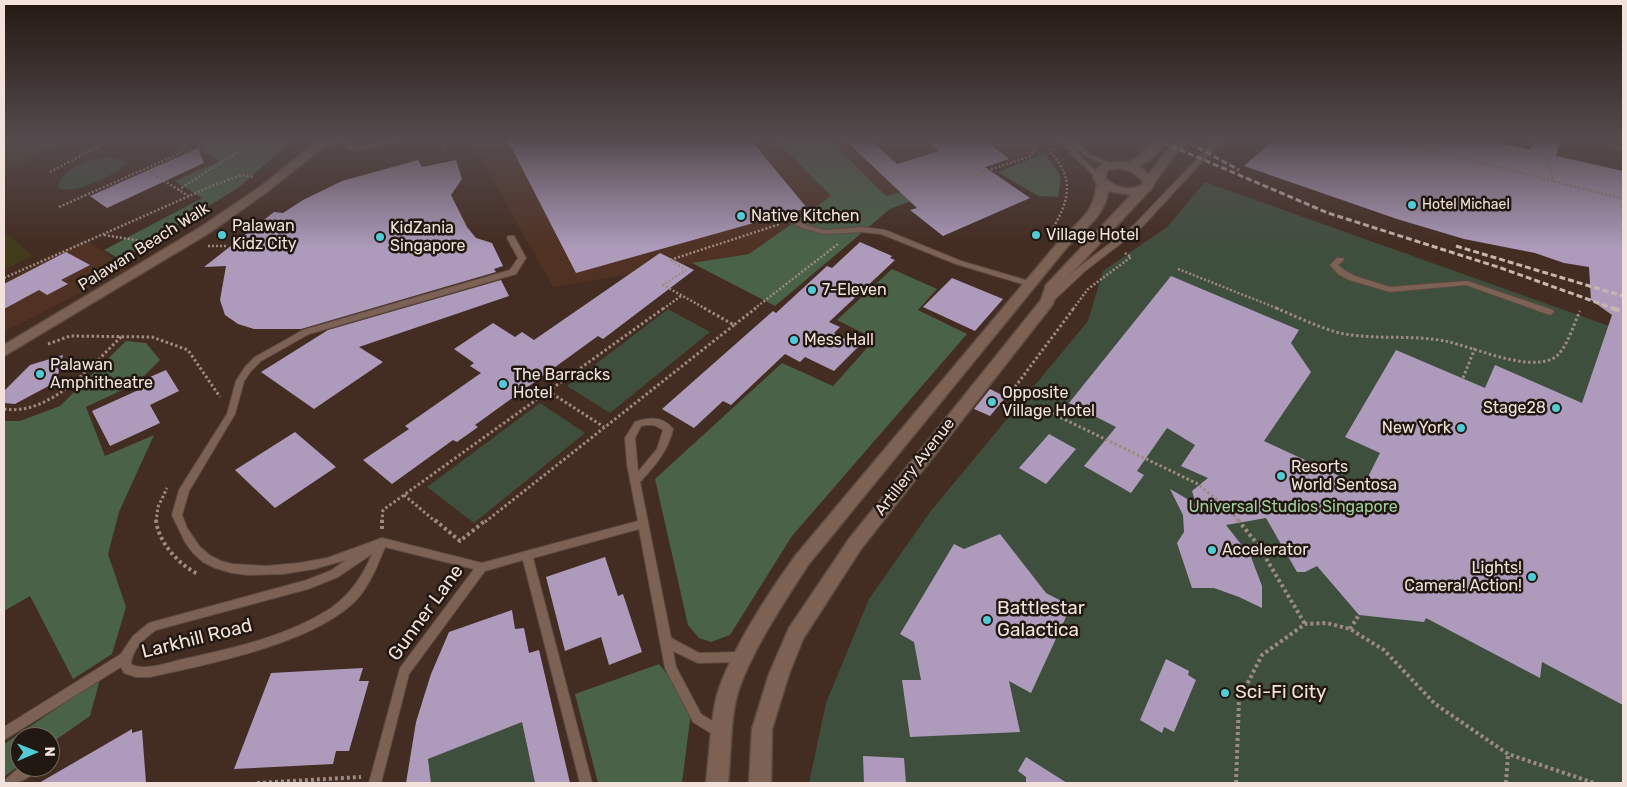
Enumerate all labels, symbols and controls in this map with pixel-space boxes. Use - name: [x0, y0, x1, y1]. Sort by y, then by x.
- place label: Hotel Michael: [1422, 197, 1510, 213]
- street label: Palawan Beach Walk: [75, 199, 213, 295]
- marker: Hotel Michael: [1406, 199, 1418, 211]
- place label: Native Kitchen: [751, 206, 859, 226]
- marker: Native Kitchen: [735, 210, 747, 222]
- place label: Palawan Kidz City: [232, 216, 297, 254]
- place label: KidZania Singapore: [390, 218, 466, 256]
- place label: Village Hotel: [1046, 225, 1139, 245]
- marker: Palawan Kidz City: [216, 229, 228, 241]
- marker: Village Hotel: [1030, 229, 1042, 241]
- marker: KidZania Singapore: [374, 231, 386, 243]
- place label: 7-Eleven: [822, 280, 887, 300]
- marker: 7-Eleven: [806, 284, 818, 296]
- place label: Mess Hall: [804, 330, 874, 350]
- marker: Mess Hall: [788, 334, 800, 346]
- place label: Palawan Amphitheatre: [50, 355, 153, 393]
- place label: The Barracks Hotel: [513, 365, 610, 403]
- marker: Palawan Amphitheatre: [34, 368, 46, 380]
- marker: The Barracks Hotel: [497, 378, 509, 390]
- place label: Opposite Village Hotel: [1002, 383, 1095, 421]
- marker: Opposite Village Hotel: [986, 396, 998, 408]
- place label: Stage28: [1483, 398, 1546, 418]
- marker: Stage28: [1550, 402, 1562, 414]
- street label: Artillery Avenue: [871, 414, 959, 520]
- place label: New York: [1382, 418, 1451, 438]
- marker: New York: [1455, 422, 1467, 434]
- place label: Resorts World Sentosa: [1291, 457, 1397, 495]
- marker: Resorts World Sentosa: [1275, 470, 1287, 482]
- park label: Universal Studios Singapore: [1188, 497, 1398, 517]
- place label: Accelerator: [1222, 540, 1308, 560]
- marker: Accelerator: [1206, 544, 1218, 556]
- place label: Lights! Camera! Action!: [1404, 558, 1522, 596]
- street label: Gunner Lane: [383, 560, 469, 666]
- marker: Lights! Camera! Action!: [1526, 571, 1538, 583]
- place label: Battlestar Galactica: [997, 598, 1085, 642]
- street label: Larkhill Road: [139, 614, 255, 664]
- marker: Battlestar Galactica: [981, 614, 993, 626]
- place label: Sci-Fi City: [1235, 682, 1326, 704]
- marker: Sci-Fi City: [1219, 687, 1231, 699]
- north arrow: [10, 727, 60, 777]
- text: N: [41, 747, 58, 757]

